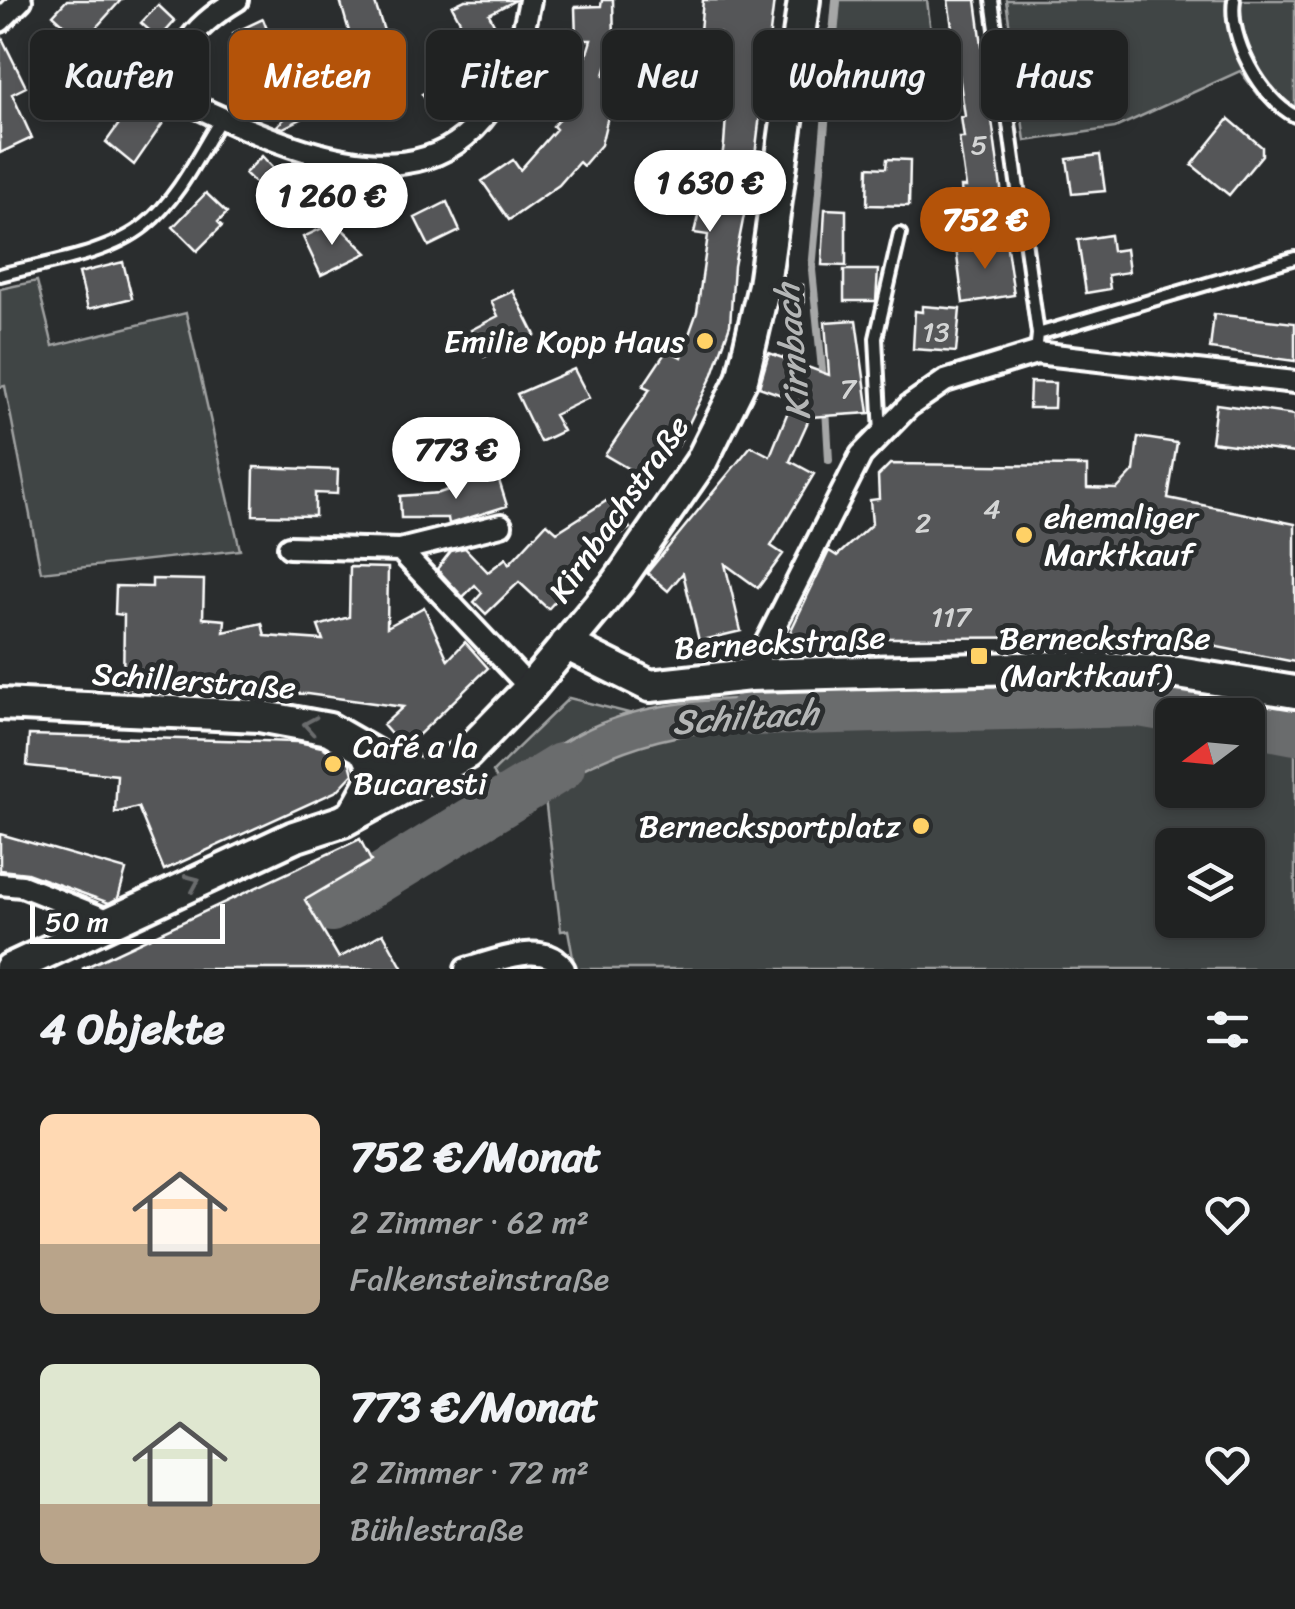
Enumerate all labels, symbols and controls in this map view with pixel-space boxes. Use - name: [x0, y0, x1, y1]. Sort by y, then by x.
- chip: Kaufen: [30, 30, 209, 120]
- chip: Mieten: [229, 30, 406, 120]
- chip: Filter: [426, 30, 582, 120]
- chip: Neu: [602, 30, 733, 120]
- chip: Wohnung: [753, 30, 961, 120]
- chip: Haus: [981, 30, 1128, 120]
- house number: 5: [970, 120, 988, 169]
- pin: 1 630 €: [618, 150, 802, 235]
- text: 1 630 €: [656, 154, 764, 211]
- pin: 1 260 €: [240, 163, 424, 248]
- text: 1 260 €: [278, 167, 386, 224]
- pin: 752 €: [915, 187, 1055, 272]
- text: 752 €: [942, 191, 1028, 248]
- water label: Kirnbach: [755, 278, 829, 423]
- house number: 13: [922, 307, 950, 356]
- place label: Emilie Kopp Haus: [444, 313, 685, 370]
- marker: Emilie Kopp Haus: [694, 330, 716, 352]
- house number: 7: [840, 364, 858, 413]
- street label: Kirnbachstraße: [533, 403, 705, 615]
- pin: 773 €: [386, 417, 526, 502]
- text: 773 €: [414, 421, 498, 478]
- house number: 4: [983, 484, 1001, 533]
- place label: ehemaliger Marktkauf: [1044, 489, 1200, 583]
- house number: 2: [915, 498, 931, 547]
- marker: ehemaliger Marktkauf: [1013, 524, 1035, 546]
- house number: 117: [931, 592, 973, 641]
- street label: Berneckstraße: [673, 609, 887, 677]
- place label: Berneckstraße (Marktkauf): [999, 610, 1211, 704]
- street label: Schillerstraße: [90, 645, 298, 717]
- marker: Berneckstraße (Marktkauf): [968, 645, 990, 667]
- water label: Schiltach: [670, 681, 823, 753]
- north arrow: [1155, 698, 1265, 808]
- map controls: [1155, 698, 1265, 938]
- one-way arrow: [302, 716, 319, 737]
- place label: Café a la Bucaresti: [353, 718, 488, 812]
- marker: Café a la Bucaresti: [322, 753, 344, 775]
- place label: Bernecksportplatz: [639, 798, 902, 855]
- marker: Bernecksportplatz: [910, 815, 932, 837]
- button: layers: [1155, 828, 1265, 938]
- one-way arrow: [183, 874, 201, 894]
- text: 50 m: [45, 897, 109, 946]
- scale bar: [30, 899, 225, 944]
- text: 4 Objekte: [40, 992, 225, 1066]
- icon: filters: [1200, 1002, 1255, 1057]
- text: 752 €/Monat: [350, 1120, 601, 1194]
- icon: home: [120, 1154, 240, 1274]
- icon: heart: [1200, 1187, 1255, 1242]
- text: 2 Zimmer · 62 m²: [350, 1194, 589, 1251]
- text: Falkensteinstraße: [350, 1251, 609, 1308]
- text: 773 €/Monat: [350, 1370, 598, 1444]
- icon: home: [120, 1404, 240, 1524]
- icon: heart: [1200, 1437, 1255, 1492]
- text: 2 Zimmer · 72 m²: [350, 1444, 589, 1501]
- text: Bühlestraße: [350, 1501, 523, 1558]

